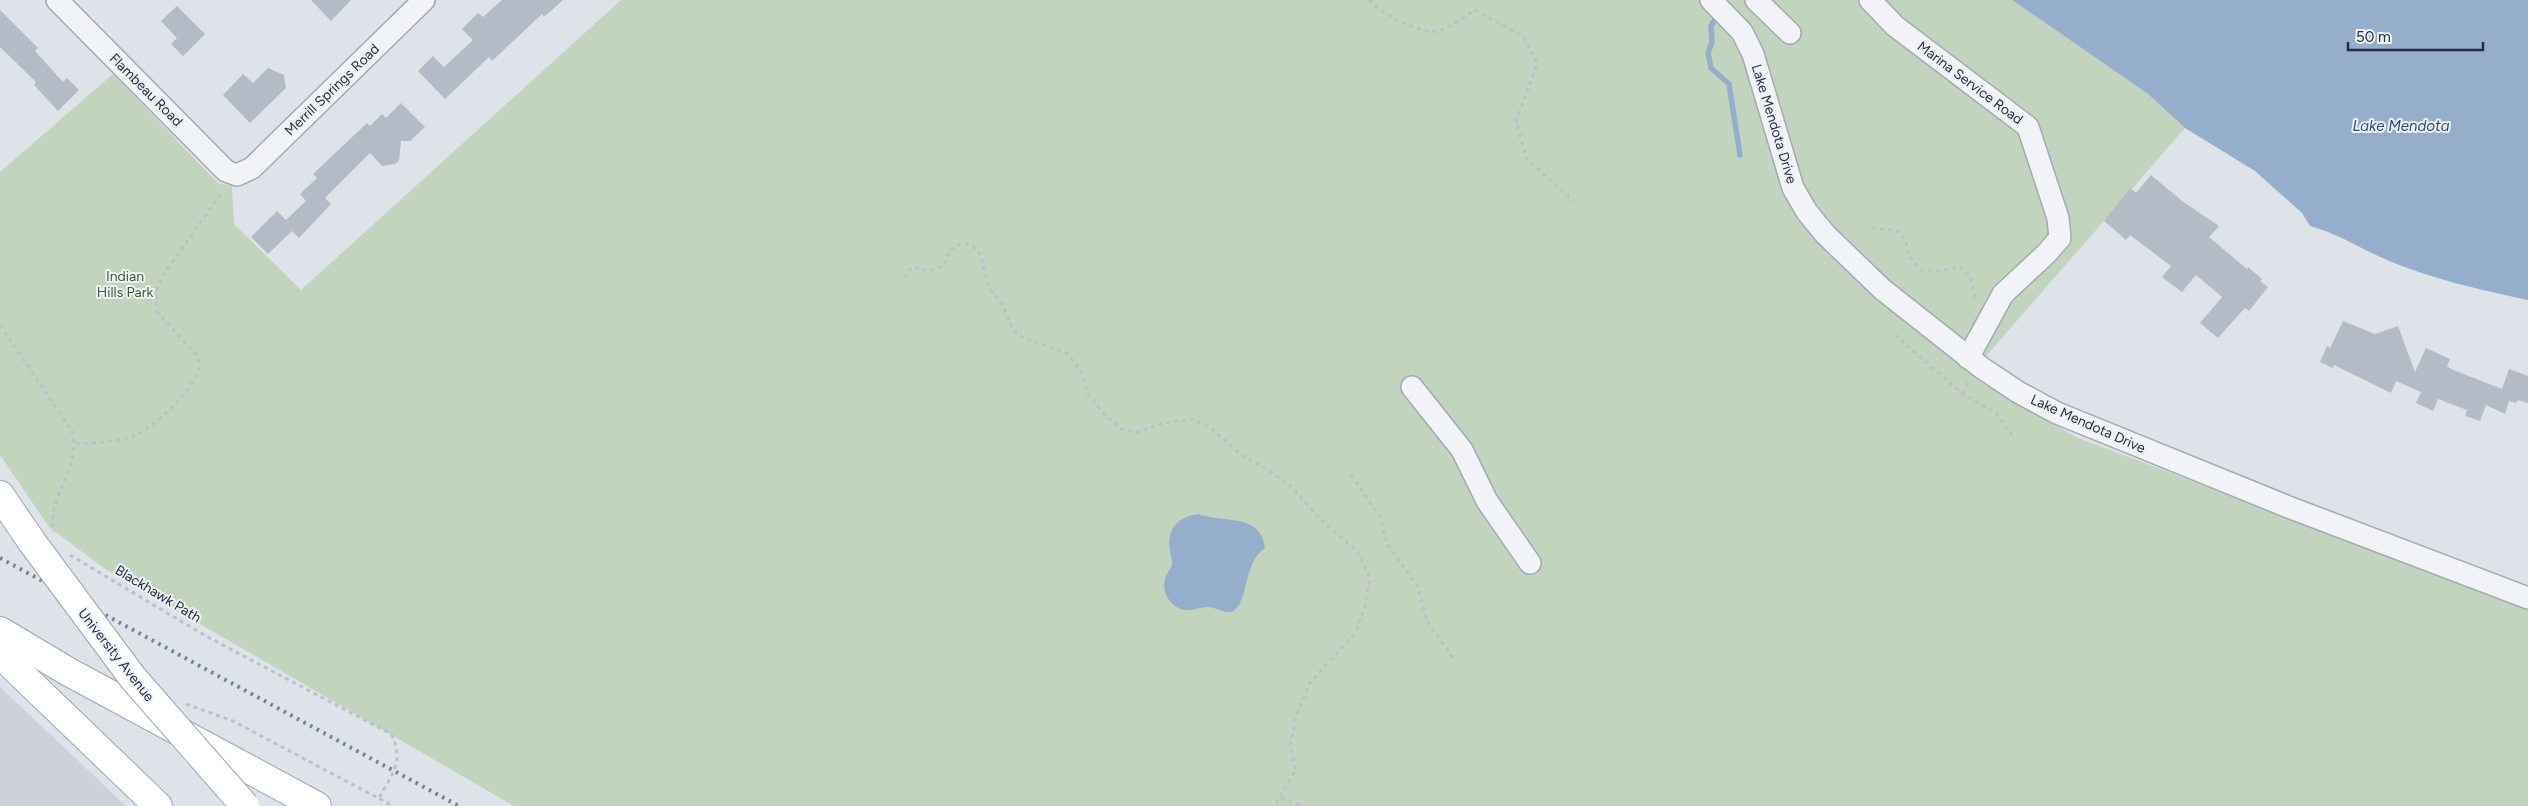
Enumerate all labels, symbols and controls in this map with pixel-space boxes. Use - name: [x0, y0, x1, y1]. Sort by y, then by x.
- scale bar: [2348, 20, 2483, 52]
- text: 50 m: [2356, 28, 2391, 46]
- street label: Marina Service Road: [1914, 38, 2026, 128]
- street label: Merrill Springs Road: [281, 40, 383, 140]
- street label: Flambeau Road: [106, 50, 186, 130]
- street label: Lake Mendota Drive: [1748, 62, 1800, 186]
- water label: Lake Mendota: [2353, 117, 2450, 135]
- park label: Indian Hills Park: [97, 268, 153, 301]
- street label: Lake Mendota Drive: [2028, 391, 2148, 457]
- street label: Blackhawk Path: [112, 562, 204, 626]
- street label: University Avenue: [74, 605, 158, 705]

